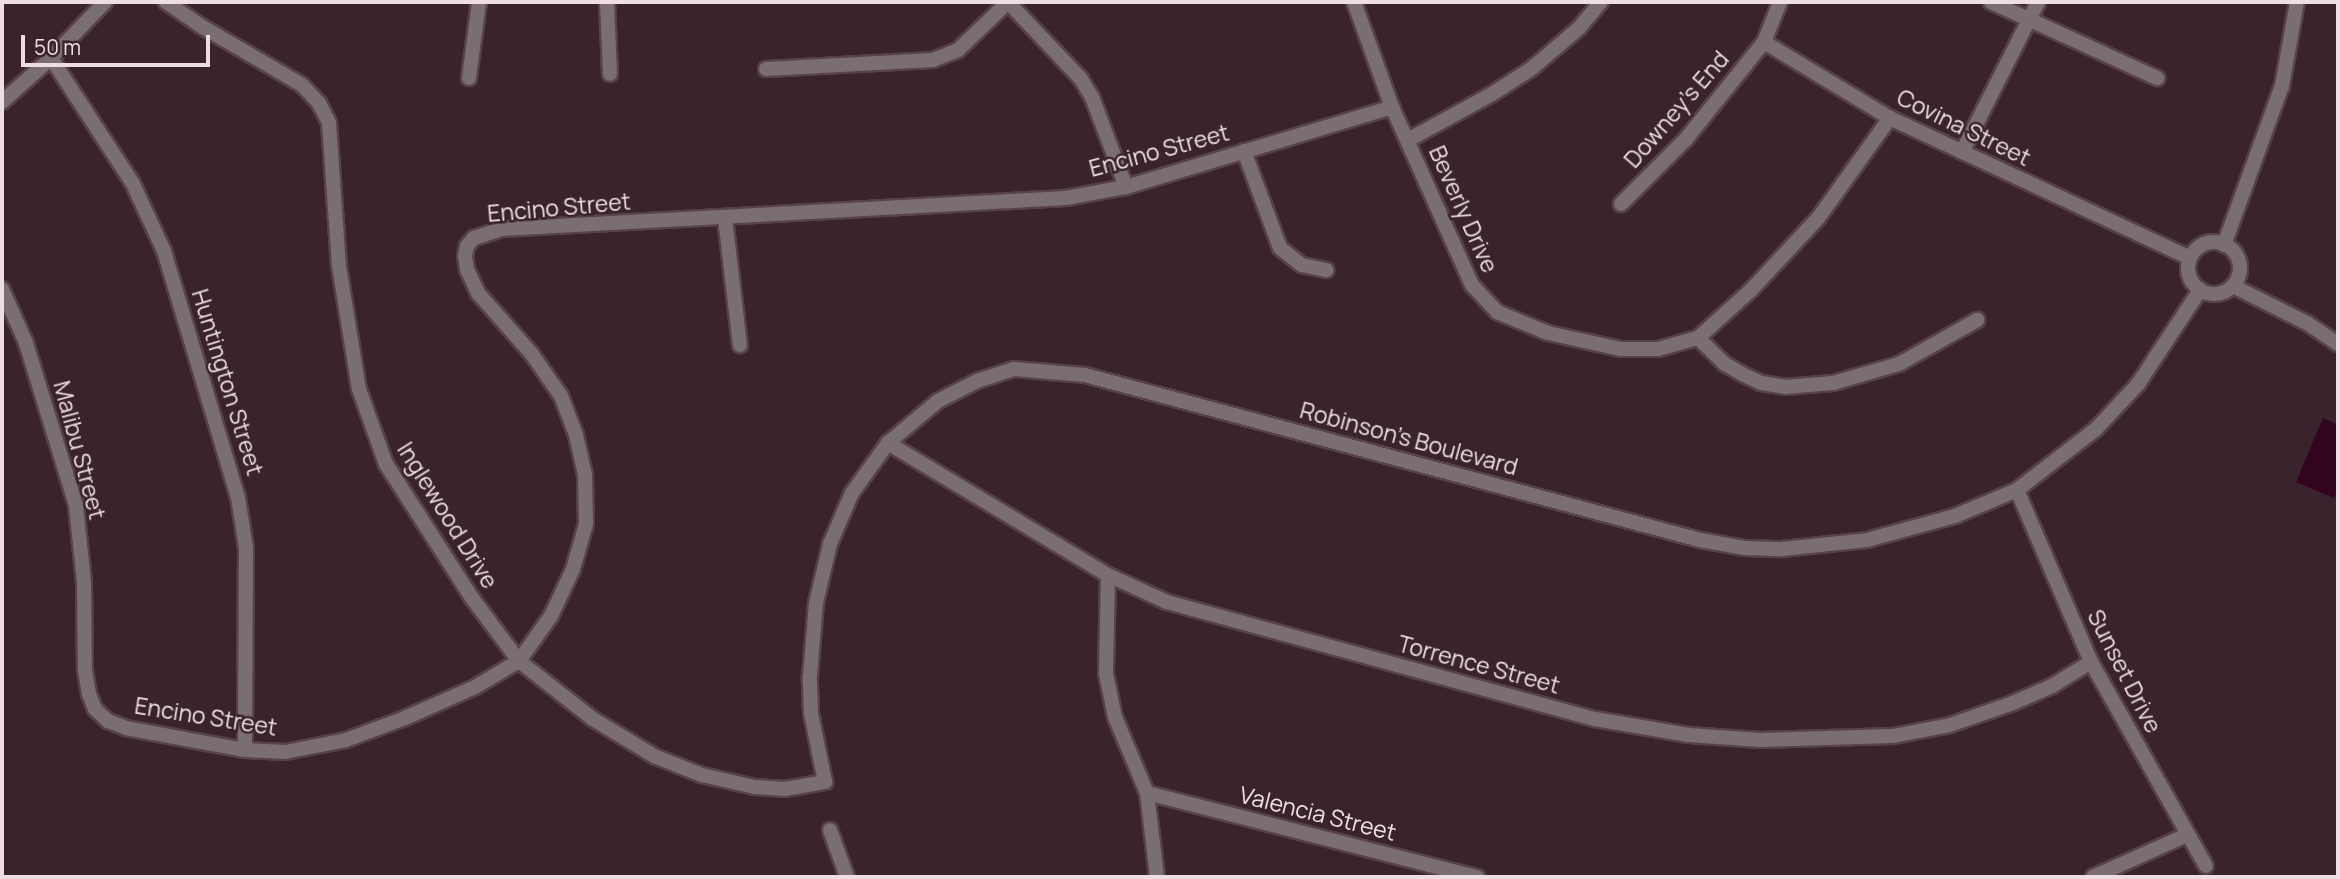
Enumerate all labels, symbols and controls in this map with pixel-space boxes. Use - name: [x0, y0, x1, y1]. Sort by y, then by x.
- scale bar: [24, 21, 214, 65]
- text: 50 m: [34, 33, 81, 61]
- street label: Downey's End: [1618, 45, 1734, 173]
- street label: Covina Street: [1893, 83, 2035, 171]
- street label: Encino Street: [1086, 118, 1232, 182]
- street label: Beverly Drive: [1424, 141, 1504, 277]
- street label: Encino Street: [486, 187, 632, 227]
- street label: Huntington Street: [187, 286, 269, 478]
- street label: Malibu Street: [48, 378, 112, 522]
- street label: Robinson's Boulevard: [1297, 396, 1521, 480]
- street label: Inglewood Drive: [392, 437, 504, 593]
- street label: Sunset Drive: [2082, 605, 2168, 737]
- street label: Torrence Street: [1395, 629, 1563, 699]
- street label: Encino Street: [133, 691, 279, 741]
- street label: Valencia Street: [1237, 780, 1399, 846]

